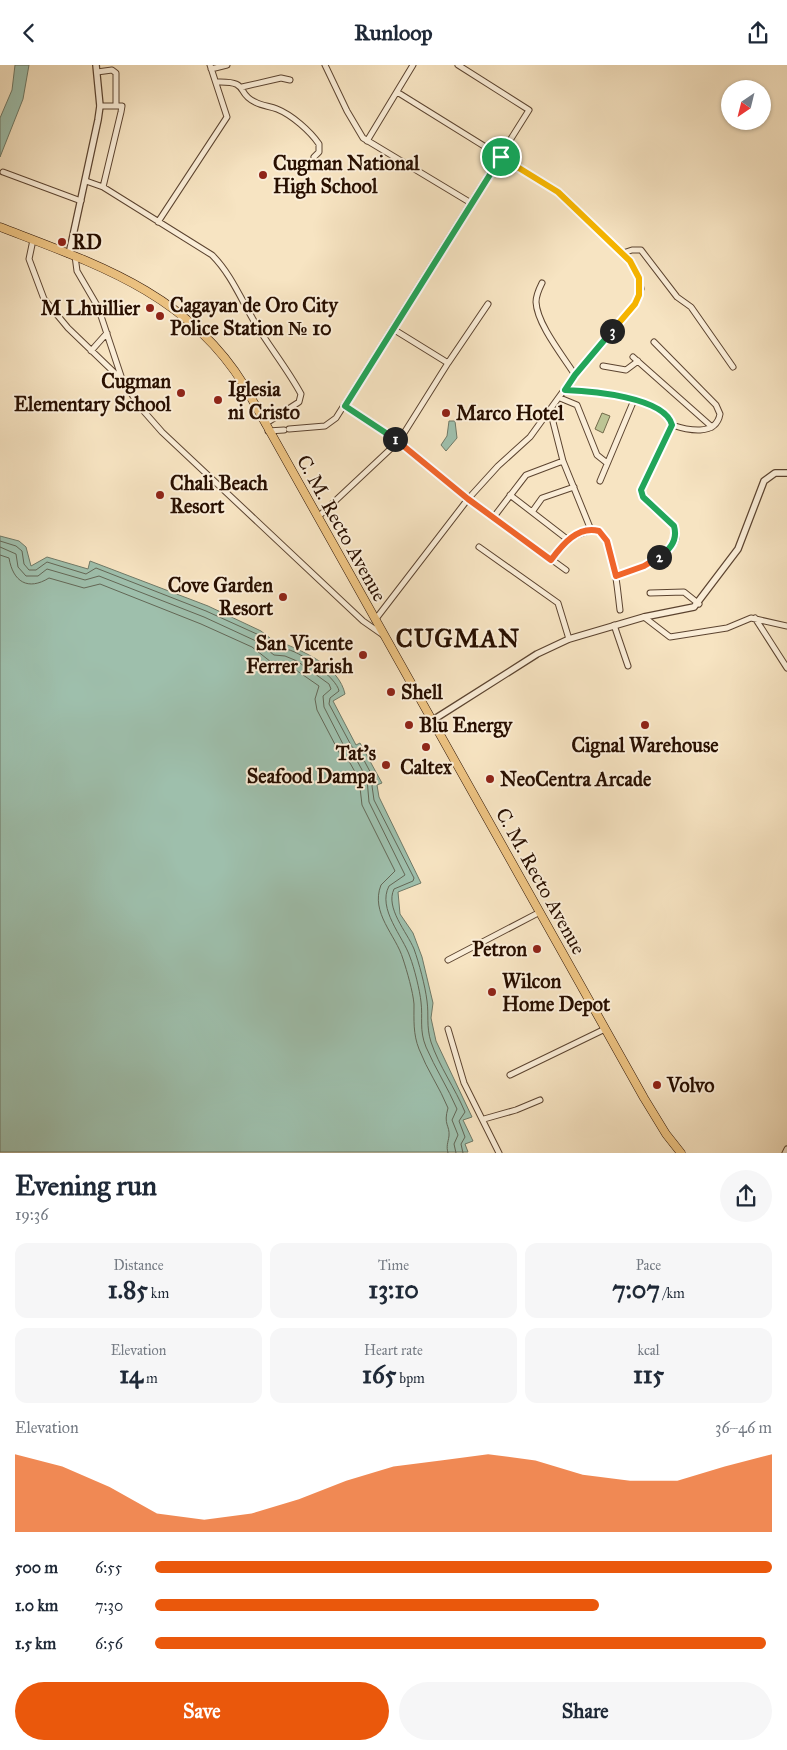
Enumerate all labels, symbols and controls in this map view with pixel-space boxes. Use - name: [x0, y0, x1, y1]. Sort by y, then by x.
- icon: back: [15, 19, 43, 47]
- text: Runloop: [354, 19, 433, 46]
- icon: share: [744, 19, 772, 47]
- north arrow: [721, 80, 771, 130]
- map controls: [721, 80, 771, 130]
- pin: [480, 136, 522, 178]
- icon: arrive: [487, 143, 515, 171]
- place label: Cugman National High School: [273, 151, 420, 199]
- marker: Cugman National High School: [257, 169, 269, 181]
- place label: RD: [72, 230, 102, 254]
- marker: RD: [56, 236, 68, 248]
- place label: Cagayan de Oro City Police Station № 10: [170, 293, 339, 340]
- place label: M Lhuillier: [41, 296, 140, 320]
- marker: M Lhuillier: [144, 302, 156, 314]
- marker: Cagayan de Oro City Police Station № 10: [154, 310, 166, 322]
- pin: 3: [600, 319, 624, 343]
- text: 3: [610, 323, 615, 340]
- place label: Cugman Elementary School: [14, 369, 172, 417]
- place label: Iglesia ni Cristo: [228, 377, 300, 424]
- marker: Cugman Elementary School: [175, 387, 187, 399]
- marker: Iglesia ni Cristo: [212, 394, 224, 406]
- place label: Marco Hotel: [456, 401, 564, 425]
- marker: Marco Hotel: [440, 407, 452, 419]
- pin: 1: [382, 427, 408, 451]
- text: 1: [393, 431, 398, 448]
- street label: C. M. Recto Avenue: [292, 451, 392, 605]
- place label: Chali Beach Resort: [170, 471, 269, 518]
- marker: Chali Beach Resort: [154, 489, 166, 501]
- pin: 2: [646, 545, 672, 569]
- text: 2: [656, 549, 663, 566]
- place label: Cove Garden Resort: [168, 573, 274, 620]
- marker: Cove Garden Resort: [277, 591, 289, 603]
- district label: CUGMAN: [396, 623, 520, 654]
- place label: San Vicente Ferrer Parish: [246, 631, 354, 678]
- marker: San Vicente Ferrer Parish: [357, 649, 369, 661]
- place label: Shell: [401, 680, 443, 704]
- marker: Shell: [385, 686, 397, 698]
- place label: Blu Energy: [419, 713, 514, 738]
- marker: Blu Energy: [403, 719, 415, 731]
- marker: Cignal Warehouse: [639, 719, 651, 731]
- place label: Cignal Warehouse: [571, 733, 719, 758]
- place label: Tat's Seafood Dampa: [247, 741, 377, 789]
- marker: Caltex: [420, 741, 432, 753]
- place label: Caltex: [400, 755, 453, 779]
- marker: Tat's Seafood Dampa: [380, 759, 392, 771]
- place label: NeoCentra Arcade: [500, 767, 652, 791]
- marker: NeoCentra Arcade: [484, 773, 496, 785]
- street label: C. M. Recto Avenue: [491, 804, 591, 958]
- place label: Petron: [472, 937, 527, 961]
- marker: Petron: [531, 943, 543, 955]
- place label: Wilcon Home Depot: [502, 969, 611, 1017]
- marker: Wilcon Home Depot: [486, 986, 498, 998]
- place label: Volvo: [666, 1073, 715, 1097]
- marker: Volvo: [651, 1079, 663, 1091]
- text: Evening run: [15, 1168, 157, 1203]
- button: share: [720, 1170, 772, 1222]
- text: 19:36: [15, 1205, 48, 1224]
- text: Distance: [113, 1257, 164, 1274]
- text: Time: [378, 1257, 409, 1274]
- text: Pace: [636, 1257, 661, 1274]
- text: 1.85: [108, 1274, 148, 1305]
- text: 13:10: [368, 1274, 419, 1305]
- text: 7:07: [612, 1274, 660, 1305]
- text: km: [148, 1285, 169, 1302]
- text: /km: [660, 1285, 685, 1302]
- text: Elevation: [111, 1342, 166, 1359]
- text: Heart rate: [364, 1342, 423, 1359]
- text: kcal: [637, 1342, 660, 1359]
- text: 14: [119, 1359, 143, 1390]
- text: 165: [362, 1359, 396, 1390]
- text: 115: [633, 1359, 664, 1390]
- text: m: [143, 1370, 158, 1387]
- text: bpm: [396, 1370, 425, 1387]
- text: Elevation: [15, 1418, 79, 1437]
- text: 36–46 m: [715, 1418, 772, 1437]
- text: 500 m: [15, 1558, 58, 1577]
- text: 6:55: [95, 1558, 122, 1577]
- text: 1.0 km: [15, 1596, 58, 1615]
- text: 7:30: [95, 1596, 123, 1615]
- text: 1.5 km: [15, 1634, 56, 1653]
- text: 6:56: [95, 1634, 123, 1653]
- button: Save: [15, 1682, 389, 1740]
- button: Share: [399, 1682, 772, 1740]

